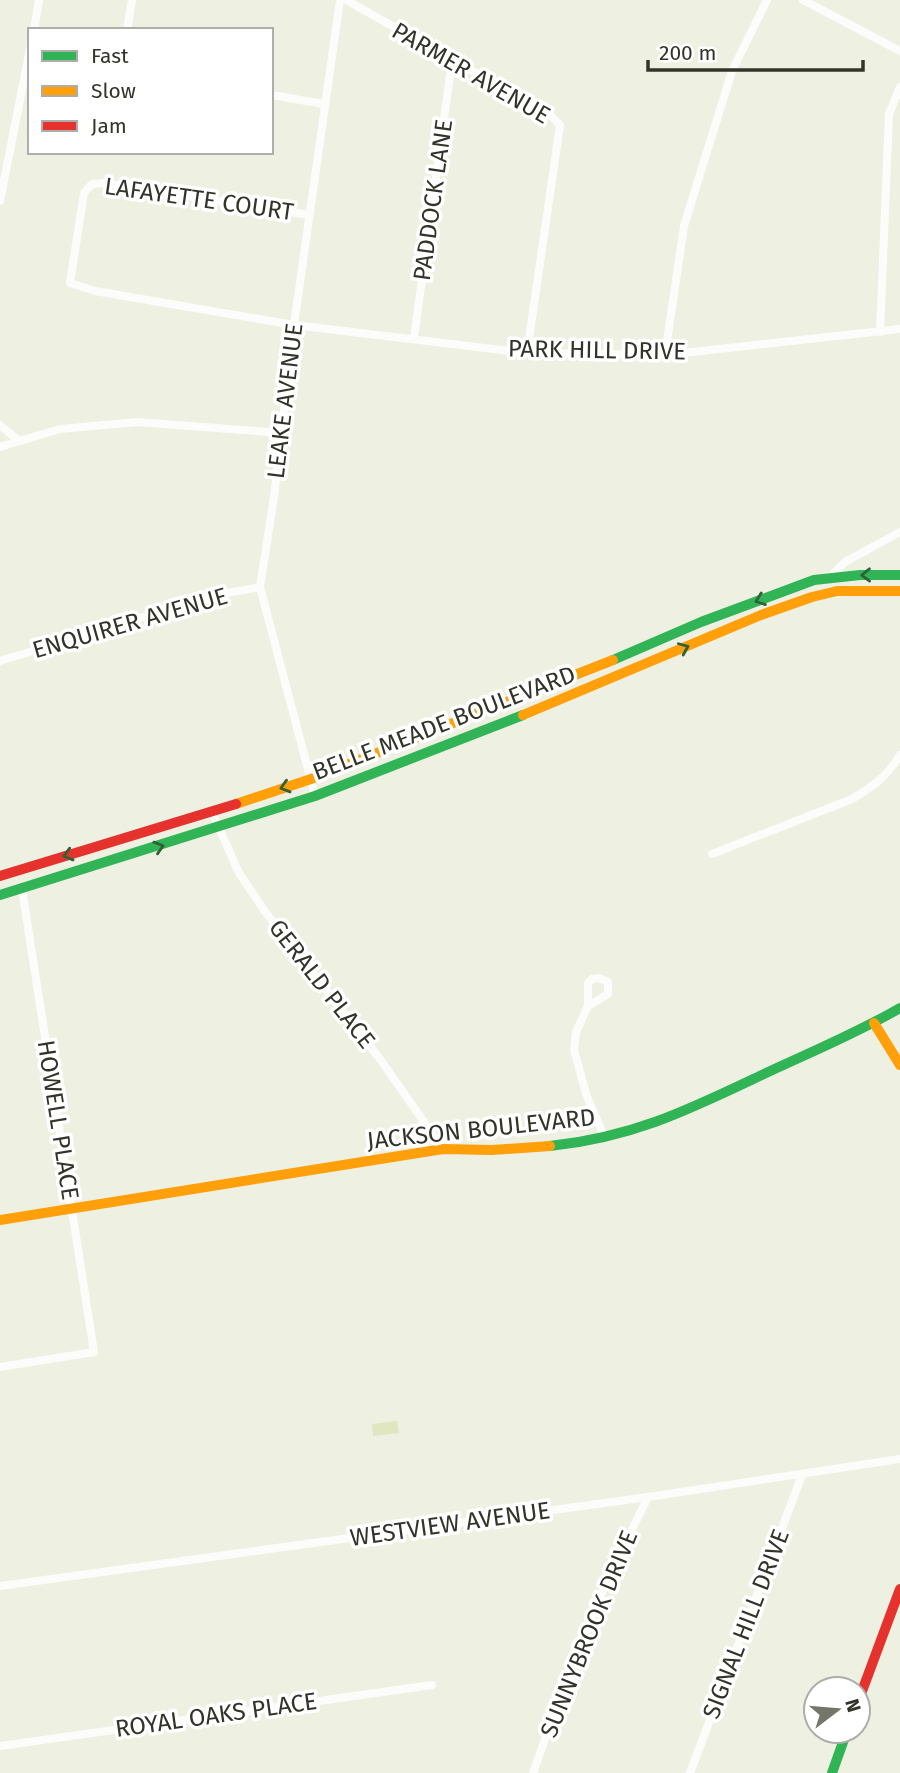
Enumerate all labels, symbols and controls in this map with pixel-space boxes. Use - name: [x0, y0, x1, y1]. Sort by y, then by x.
- street label: PARMER AVENUE: [387, 16, 555, 130]
- legend: [28, 28, 273, 154]
- scale bar: [648, 28, 863, 72]
- text: 200 m: [659, 40, 716, 66]
- text: Fast: [91, 43, 129, 69]
- text: Slow: [91, 78, 136, 104]
- text: Jam: [91, 113, 127, 139]
- street label: PADDOCK LANE: [408, 118, 458, 282]
- street label: LAFAYETTE COURT: [103, 172, 296, 226]
- street label: LEAKE AVENUE: [262, 322, 308, 480]
- street label: PARK HILL DRIVE: [508, 334, 686, 366]
- one-way arrow: [860, 567, 870, 583]
- street label: ENQUIRER AVENUE: [29, 582, 231, 664]
- one-way arrow: [754, 591, 766, 605]
- one-way arrow: [677, 642, 690, 656]
- street label: BELLE MEADE BOULEVARD: [309, 660, 579, 786]
- one-way arrow: [280, 779, 292, 794]
- one-way arrow: [152, 841, 165, 855]
- one-way arrow: [62, 847, 74, 861]
- street label: GERALD PLACE: [263, 914, 381, 1054]
- street label: HOWELL PLACE: [32, 1038, 84, 1202]
- street label: JACKSON BOULEVARD: [366, 1103, 596, 1155]
- street label: WESTVIEW AVENUE: [348, 1496, 552, 1552]
- street label: SIGNAL HILL DRIVE: [697, 1525, 795, 1723]
- street label: SUNNYBROOK DRIVE: [535, 1526, 643, 1742]
- north arrow: [802, 1675, 872, 1745]
- street label: ROYAL OAKS PLACE: [113, 1687, 319, 1743]
- text: N: [840, 1696, 866, 1715]

